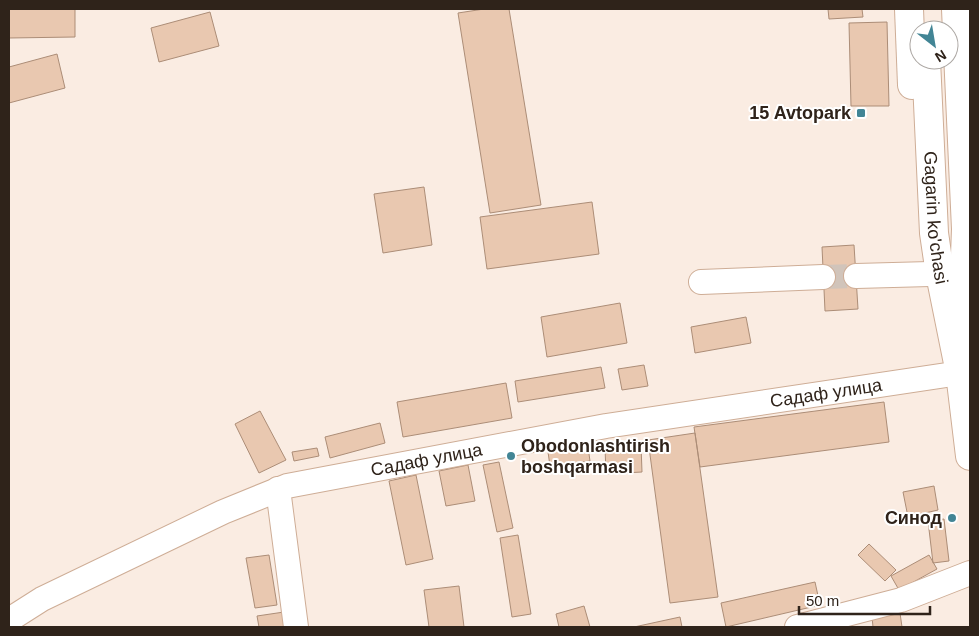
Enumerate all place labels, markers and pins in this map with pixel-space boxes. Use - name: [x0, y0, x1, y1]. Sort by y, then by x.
- place label: 15 Avtopark: [749, 103, 852, 123]
- marker: 15 Avtopark: [855, 107, 867, 119]
- place label: Obodonlashtirish boshqarmasi: [521, 436, 670, 477]
- marker: Obodonlashtirish boshqarmasi: [505, 450, 517, 462]
- place label: Синод: [885, 508, 943, 528]
- marker: Синод: [946, 512, 958, 524]

